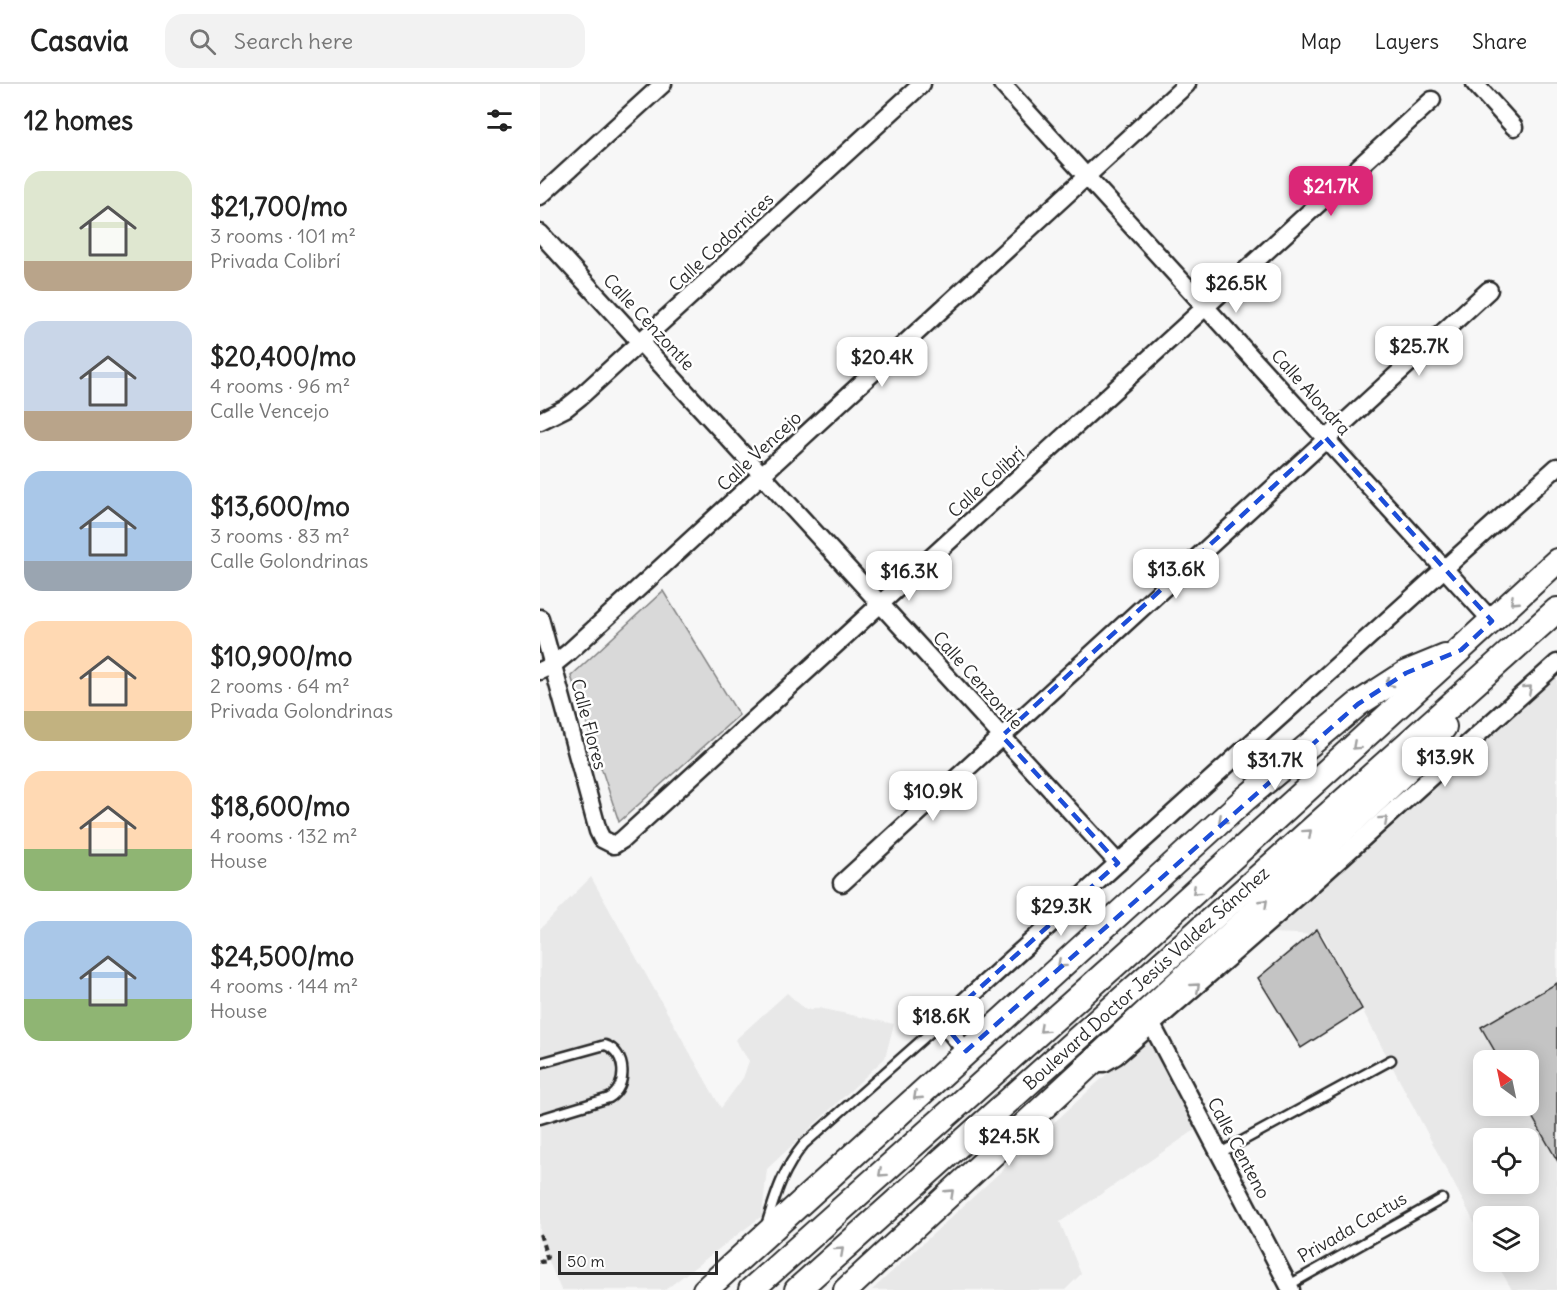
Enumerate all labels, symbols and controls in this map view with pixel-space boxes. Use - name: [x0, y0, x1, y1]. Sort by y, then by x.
- search box: [165, 14, 585, 68]
- text: Casavia: [30, 23, 129, 59]
- icon: search: [186, 25, 219, 58]
- text: Search here: [234, 27, 353, 55]
- text: Map: [1301, 28, 1341, 55]
- text: Layers: [1374, 28, 1439, 55]
- text: Share: [1472, 28, 1527, 55]
- text: 12 homes: [24, 104, 133, 137]
- icon: filters: [483, 104, 516, 137]
- pin: $21.7K: [1282, 166, 1380, 217]
- text: $21.7K: [1303, 173, 1359, 198]
- street label: Calle Codornices: [664, 188, 778, 296]
- text: $21,700/mo: [210, 190, 348, 223]
- icon: home: [72, 195, 144, 267]
- text: 3 rooms · 101 m²: [210, 223, 356, 248]
- text: Privada Colibrí: [210, 248, 340, 273]
- pin: $26.5K: [1187, 263, 1285, 314]
- street label: Calle Cenzontle: [598, 269, 700, 375]
- text: $26.5K: [1205, 270, 1267, 295]
- pin: $25.7K: [1370, 326, 1468, 377]
- text: $25.7K: [1389, 333, 1449, 358]
- pin: $20.4K: [833, 337, 931, 388]
- text: $20,400/mo: [210, 340, 356, 373]
- text: $20.4K: [851, 344, 913, 369]
- street label: Calle Alondra: [1266, 344, 1356, 440]
- icon: home: [72, 345, 144, 417]
- text: 4 rooms · 96 m²: [210, 373, 350, 398]
- text: Calle Vencejo: [210, 398, 329, 423]
- street label: Calle Vencejo: [712, 406, 806, 496]
- street label: Calle Colibrí: [943, 442, 1029, 522]
- text: $13,600/mo: [210, 490, 350, 523]
- icon: home: [72, 495, 144, 567]
- text: 3 rooms · 83 m²: [210, 523, 350, 548]
- text: Calle Golondrinas: [210, 548, 368, 573]
- pin: $13.6K: [1127, 549, 1225, 600]
- pin: $16.3K: [860, 551, 958, 602]
- text: $13.6K: [1147, 556, 1205, 581]
- text: $16.3K: [880, 558, 938, 583]
- one-way arrow: [1510, 594, 1521, 605]
- street label: Calle Cenzontle: [928, 626, 1028, 734]
- text: $10,900/mo: [210, 640, 352, 673]
- icon: home: [72, 645, 144, 717]
- text: 2 rooms · 64 m²: [210, 673, 350, 698]
- street label: Calle Flores: [566, 676, 612, 772]
- one-way arrow: [1385, 676, 1395, 687]
- one-way arrow: [1521, 685, 1532, 696]
- text: Privada Golondrinas: [210, 698, 393, 723]
- pin: $13.9K: [1396, 737, 1494, 788]
- one-way arrow: [1352, 739, 1362, 750]
- pin: $31.7K: [1226, 740, 1324, 791]
- text: $13.9K: [1416, 744, 1474, 769]
- text: $31.7K: [1247, 747, 1303, 772]
- pin: $10.9K: [884, 771, 982, 822]
- text: $10.9K: [903, 778, 963, 803]
- text: $18,600/mo: [210, 790, 350, 823]
- icon: home: [72, 795, 144, 867]
- one-way arrow: [1218, 813, 1229, 824]
- one-way arrow: [1377, 816, 1388, 827]
- text: 4 rooms · 132 m²: [210, 823, 357, 848]
- one-way arrow: [1302, 829, 1312, 840]
- text: House: [210, 848, 267, 873]
- street label: Boulevard Doctor Jesús Valdez Sánchez: [1018, 861, 1274, 1095]
- one-way arrow: [1192, 884, 1203, 895]
- pin: $29.3K: [1012, 886, 1110, 937]
- text: $29.3K: [1031, 893, 1091, 918]
- one-way arrow: [1257, 899, 1267, 910]
- text: $24,500/mo: [210, 940, 354, 973]
- icon: home: [72, 945, 144, 1017]
- one-way arrow: [1058, 957, 1068, 968]
- text: 4 rooms · 144 m²: [210, 973, 358, 998]
- one-way arrow: [1189, 983, 1200, 994]
- pin: $18.6K: [892, 996, 990, 1047]
- text: House: [210, 998, 267, 1023]
- text: $18.6K: [912, 1003, 970, 1028]
- one-way arrow: [1039, 1022, 1050, 1033]
- north arrow: [1473, 1050, 1539, 1116]
- map controls: [1473, 1050, 1539, 1272]
- one-way arrow: [914, 1089, 924, 1100]
- street label: Calle Centeno: [1203, 1093, 1275, 1203]
- pin: $24.5K: [960, 1116, 1058, 1167]
- text: $24.5K: [978, 1123, 1040, 1148]
- button: locate: [1473, 1128, 1539, 1194]
- one-way arrow: [878, 1166, 889, 1177]
- street label: Privada Cactus: [1293, 1187, 1411, 1267]
- one-way arrow: [943, 1189, 954, 1200]
- button: layers: [1473, 1206, 1539, 1272]
- one-way arrow: [834, 1247, 844, 1258]
- scale bar: [558, 1248, 718, 1276]
- text: 50 m: [567, 1251, 605, 1271]

